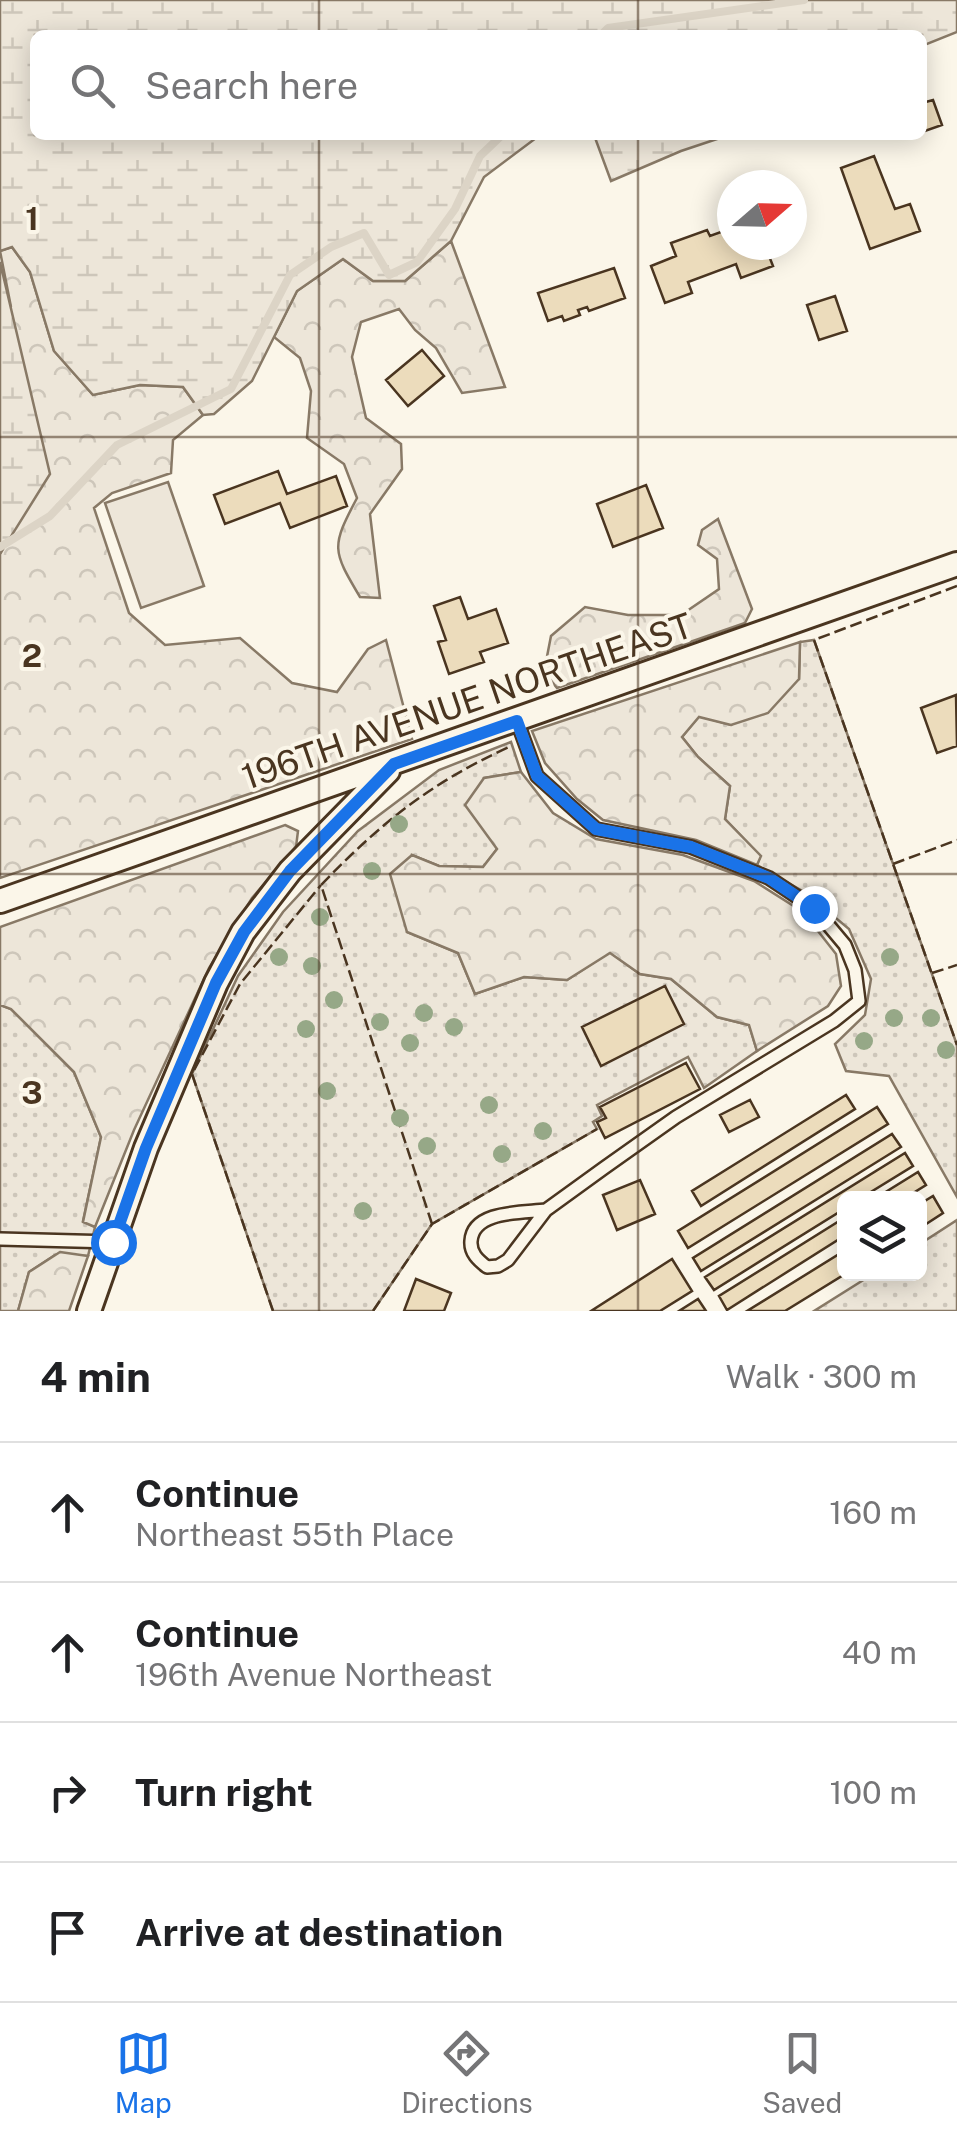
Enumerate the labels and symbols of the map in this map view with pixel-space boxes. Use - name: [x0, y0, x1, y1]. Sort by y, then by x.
- north arrow: [717, 170, 807, 260]
- text: 1: [25, 200, 39, 237]
- street label: 196TH AVENUE NORTHEAST: [236, 605, 698, 797]
- text: 2: [22, 637, 42, 674]
- route end: [792, 886, 838, 932]
- text: 3: [21, 1074, 43, 1111]
- route start: [91, 1220, 137, 1266]

